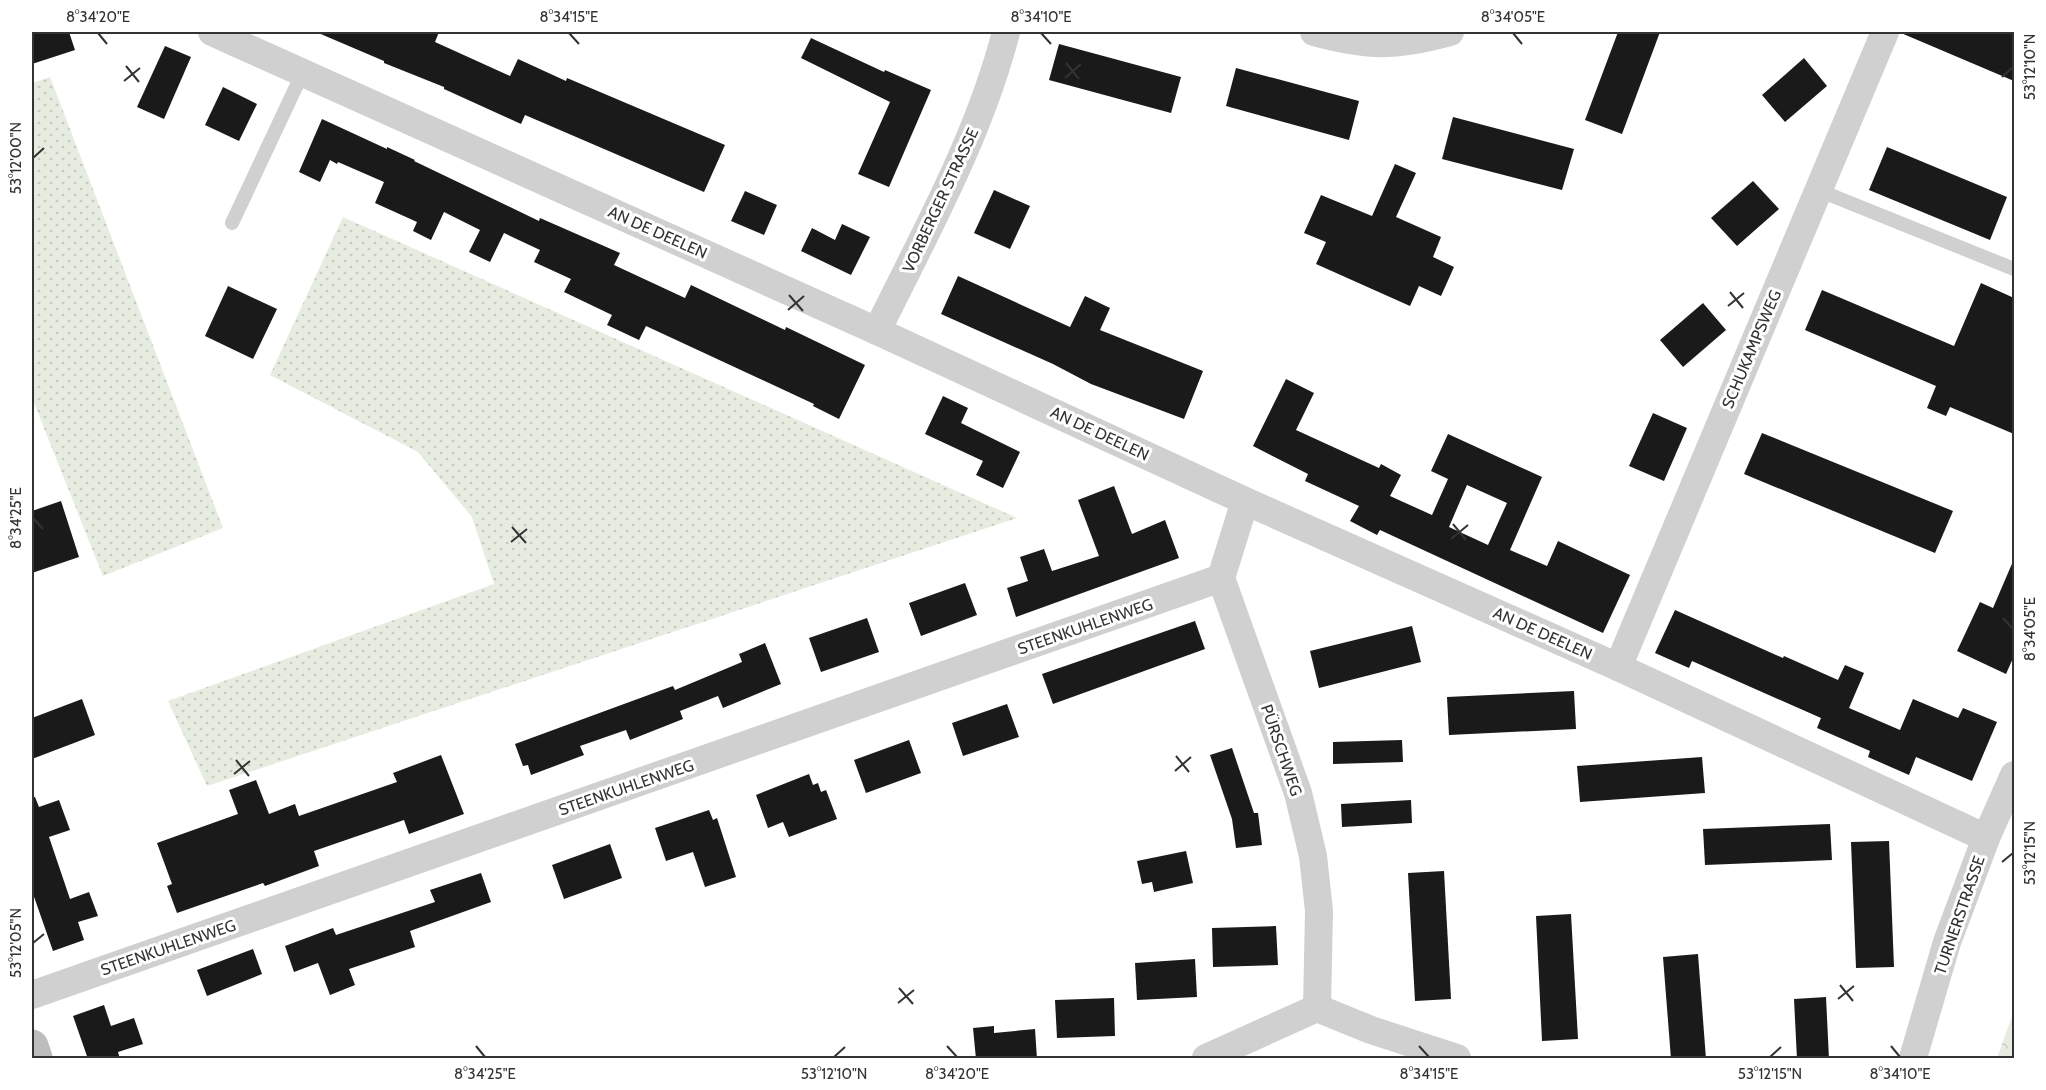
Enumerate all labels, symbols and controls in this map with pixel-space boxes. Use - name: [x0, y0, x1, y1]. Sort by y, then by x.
- text: 8°34'20"E: [66, 8, 130, 26]
- text: 8°34'15"E: [540, 8, 598, 26]
- text: 8°34'10"E: [1010, 8, 1072, 26]
- text: 8°34'05"E: [1481, 8, 1545, 26]
- text: 53°12'10"N: [2021, 34, 2039, 100]
- text: 53°12'00"N: [7, 122, 25, 194]
- street label: VORBERGER STRASSE: [899, 125, 982, 276]
- street label: AN DE DEELEN: [605, 202, 710, 263]
- street label: SCHUKAMPSWEG: [1718, 287, 1785, 411]
- street label: AN DE DEELEN: [1048, 402, 1152, 465]
- text: 8°34'25"E: [7, 487, 25, 549]
- street label: STEENKUHLENWEG: [1015, 594, 1155, 658]
- text: 8°34'05"E: [2021, 597, 2039, 661]
- street label: AN DE DEELEN: [1490, 603, 1595, 664]
- street label: PÜRSCHWEG: [1257, 702, 1306, 798]
- street label: STEENKUHLENWEG: [556, 755, 696, 819]
- text: 53°12'15"N: [2021, 821, 2039, 885]
- street label: TURNERSTRASSE: [1930, 853, 1989, 977]
- text: 53°12'05"N: [7, 908, 25, 978]
- street label: STEENKUHLENWEG: [98, 915, 238, 979]
- text: 8°34'25"E: [454, 1065, 516, 1083]
- text: 53°12'10"N: [801, 1065, 867, 1083]
- text: 8°34'20"E: [925, 1065, 989, 1083]
- text: 8°34'15"E: [1400, 1065, 1458, 1083]
- text: 53°12'15"N: [1738, 1065, 1802, 1083]
- text: 8°34'10"E: [1869, 1065, 1931, 1083]

